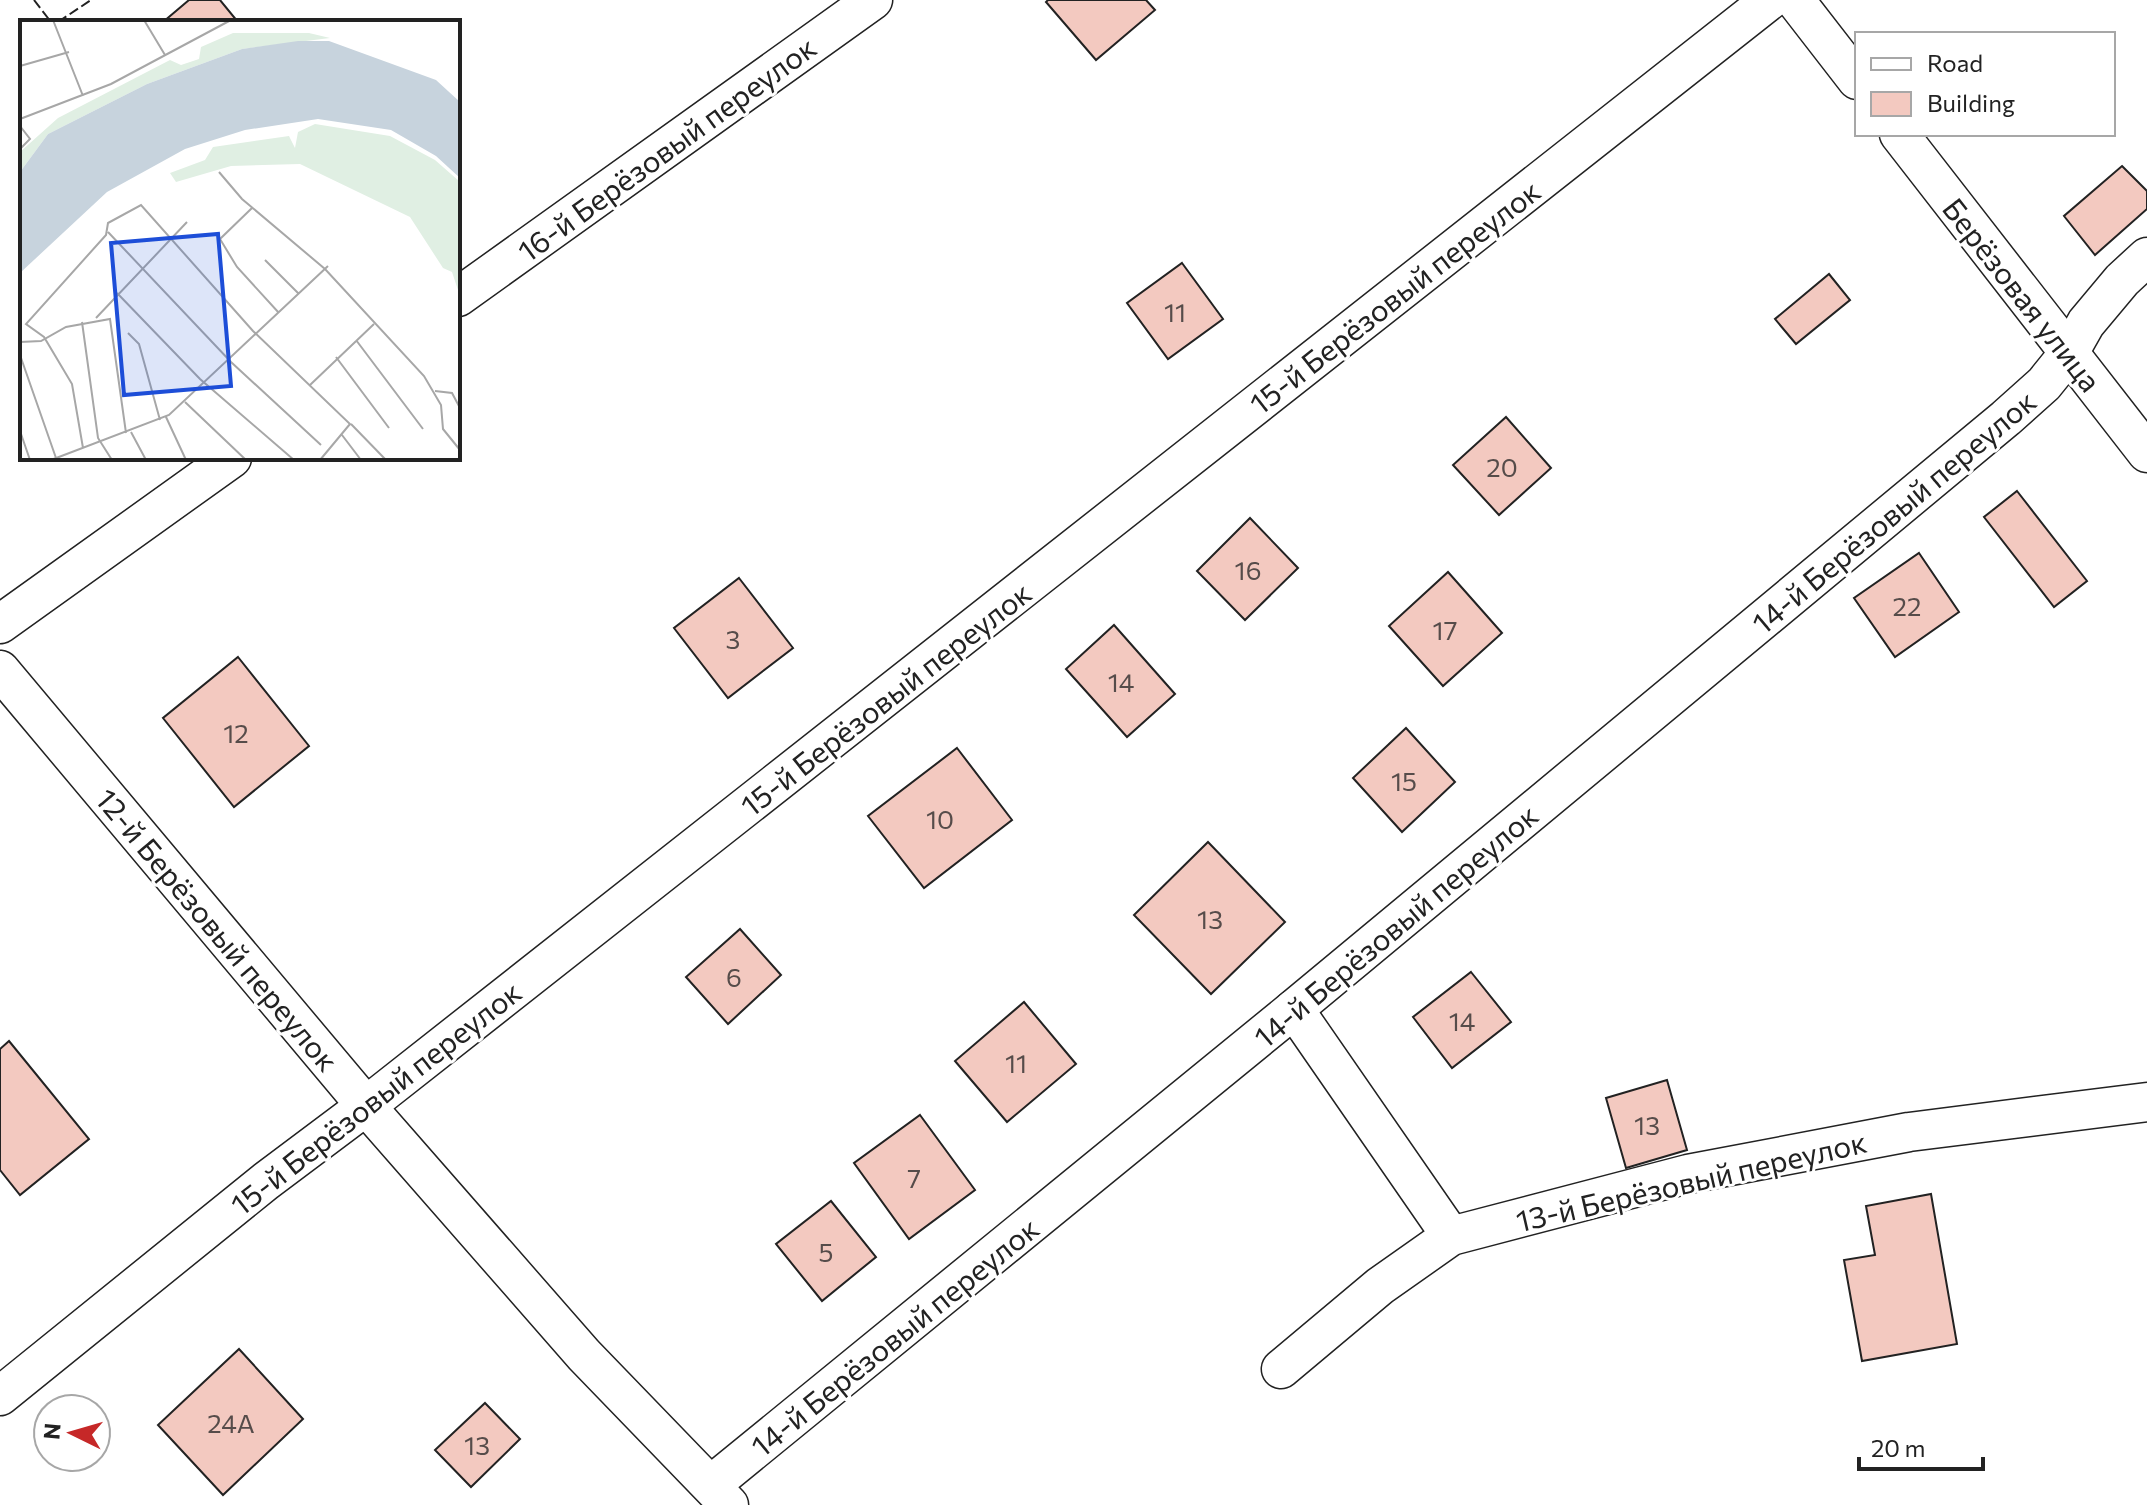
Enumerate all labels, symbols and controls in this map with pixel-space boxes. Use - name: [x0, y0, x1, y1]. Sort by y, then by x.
- inset map: [20, 20, 460, 460]
- street label: 16-й Берёзовый переулок: [510, 27, 822, 269]
- legend: [1855, 32, 2115, 136]
- text: Road: [1927, 48, 1983, 77]
- text: Building: [1927, 88, 2015, 117]
- street label: 15-й Берёзовый переулок: [1241, 171, 1547, 421]
- street label: Берёзовая улица: [1936, 190, 2110, 398]
- house number: 11: [1164, 296, 1186, 327]
- street label: 14-й Берёзовый переулок: [1744, 381, 2042, 641]
- house number: 20: [1486, 451, 1518, 482]
- house number: 16: [1235, 554, 1261, 585]
- street label: 15-й Берёзовый переулок: [732, 573, 1038, 823]
- house number: 22: [1893, 590, 1921, 621]
- house number: 17: [1433, 614, 1457, 645]
- house number: 3: [726, 623, 740, 654]
- house number: 14: [1108, 666, 1134, 697]
- house number: 12: [223, 717, 249, 748]
- house number: 15: [1391, 765, 1417, 796]
- street label: 12-й Берёзовый переулок: [89, 780, 347, 1078]
- street label: 14-й Берёзовый переулок: [1246, 796, 1544, 1054]
- house number: 10: [926, 803, 954, 834]
- house number: 13: [1197, 903, 1223, 934]
- house number: 6: [726, 961, 742, 992]
- street label: 15-й Берёзовый переулок: [222, 972, 528, 1222]
- house number: 14: [1449, 1004, 1475, 1036]
- house number: 11: [1005, 1047, 1027, 1078]
- house number: 13: [1634, 1109, 1660, 1140]
- street label: 13-й Берёзовый переулок: [1512, 1122, 1870, 1238]
- house number: 7: [907, 1162, 921, 1193]
- street label: 14-й Берёзовый переулок: [743, 1209, 1045, 1463]
- house number: 5: [819, 1236, 833, 1267]
- north arrow: [32, 1393, 112, 1473]
- house number: 24А: [207, 1407, 255, 1438]
- scale bar: [1859, 1421, 1983, 1471]
- text: N: [37, 1422, 66, 1441]
- house number: 13: [464, 1429, 490, 1460]
- text: 20 m: [1871, 1433, 1925, 1462]

